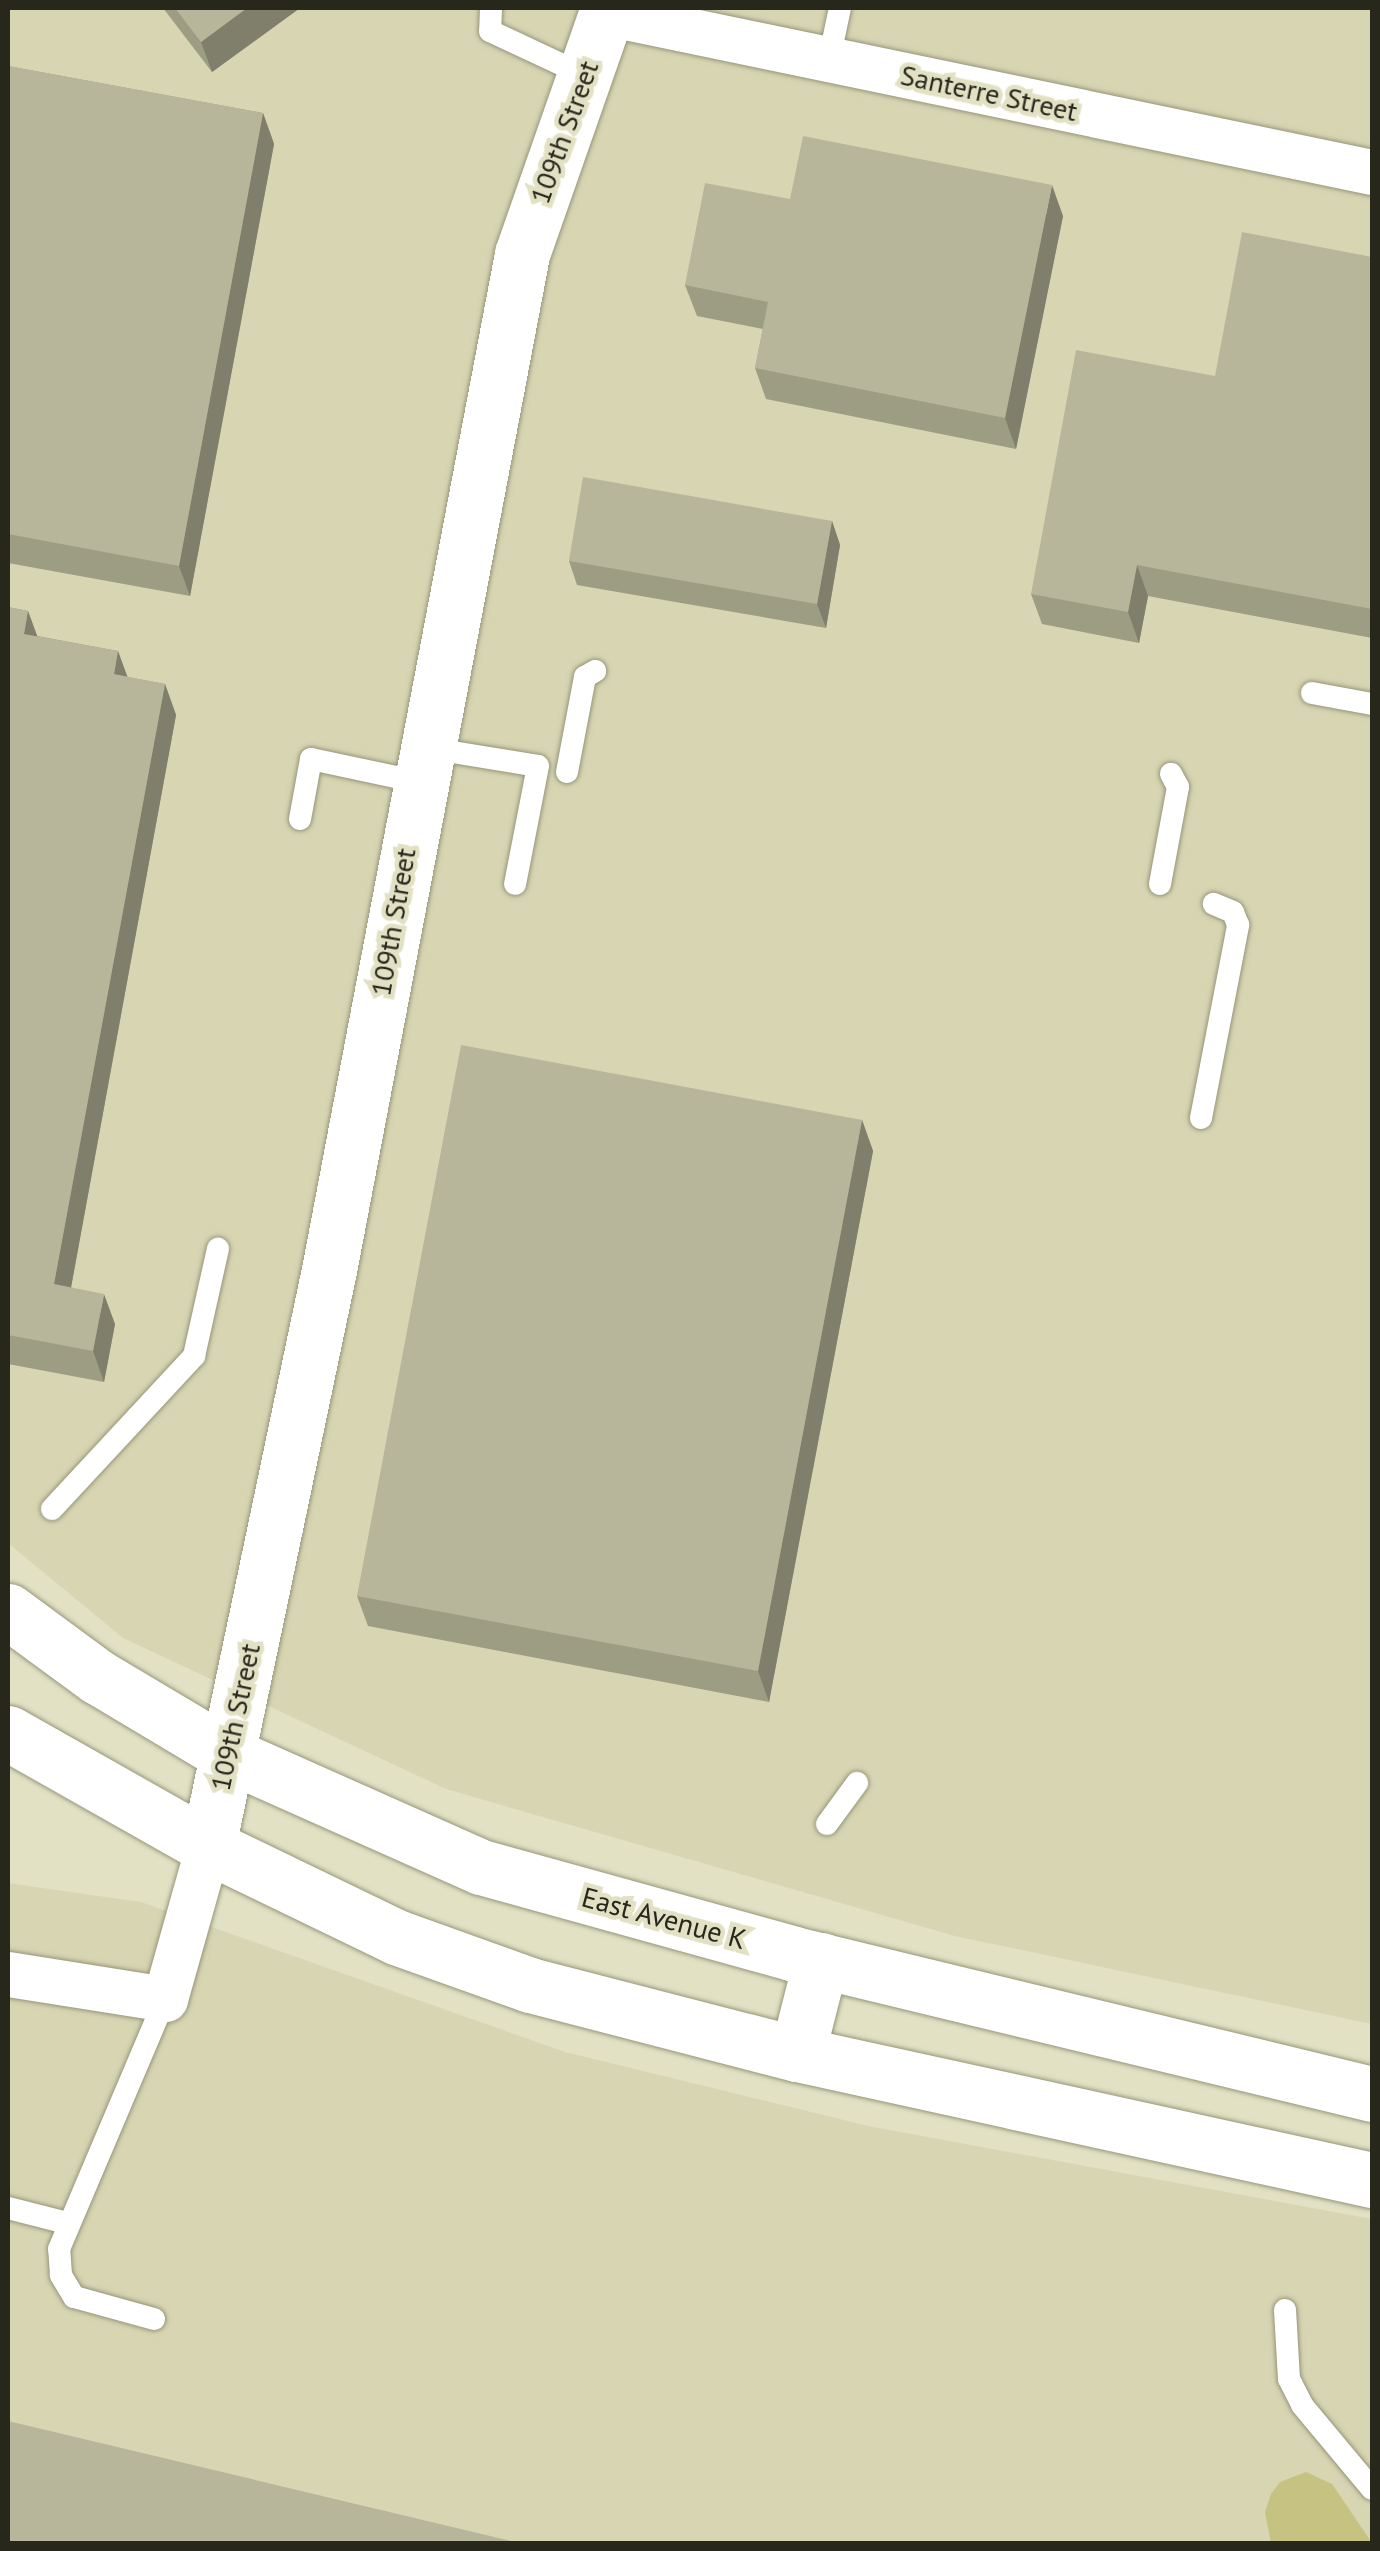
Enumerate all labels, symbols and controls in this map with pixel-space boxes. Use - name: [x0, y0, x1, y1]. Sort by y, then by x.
- street label: 109th Street: [523, 56, 605, 208]
- street label: Santerre Street: [898, 58, 1080, 128]
- street label: 109th Street: [363, 845, 423, 999]
- street label: 109th Street: [203, 1640, 267, 1794]
- street label: East Avenue K: [578, 1880, 750, 1956]

